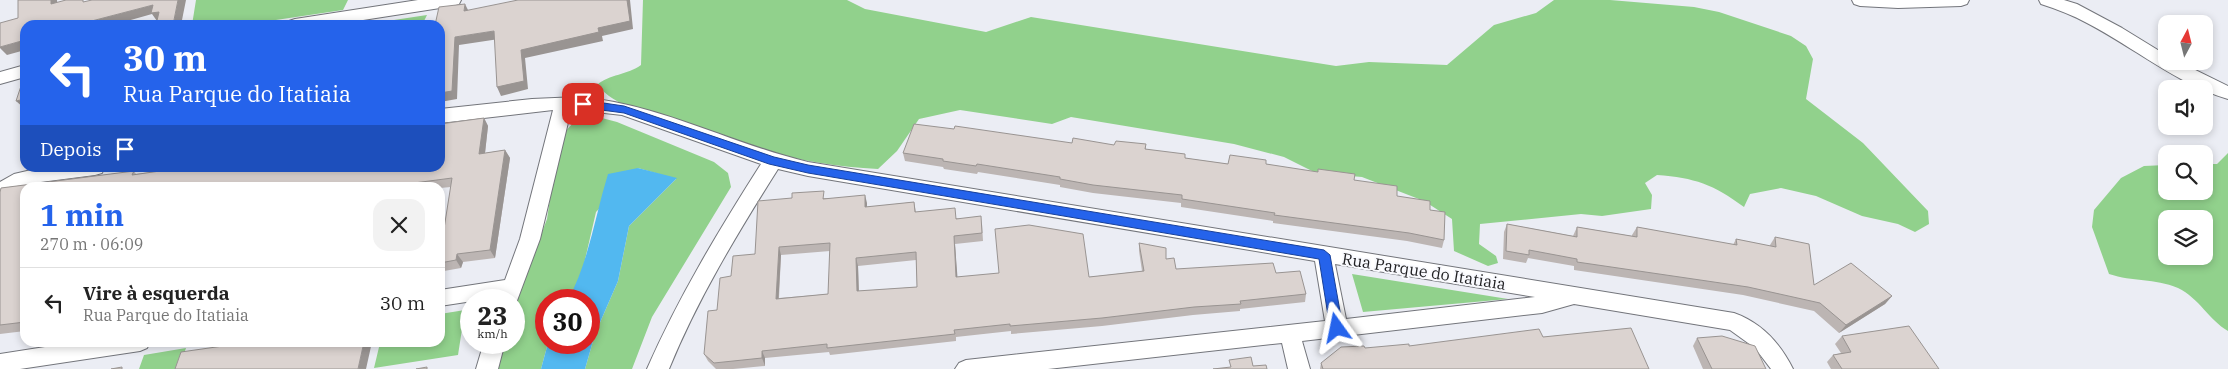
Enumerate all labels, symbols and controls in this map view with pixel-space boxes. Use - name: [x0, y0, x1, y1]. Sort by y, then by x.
- north arrow: [2158, 15, 2212, 70]
- map controls: [2158, 15, 2213, 265]
- text: 30 m: [123, 35, 207, 81]
- icon: left: [40, 40, 105, 105]
- text: Rua Parque do Itatiaia: [123, 79, 351, 108]
- button: sound: [2158, 80, 2213, 135]
- pin: [562, 83, 604, 125]
- icon: arrive: [569, 90, 597, 118]
- icon: arrive: [111, 135, 139, 163]
- text: Depois: [40, 137, 101, 161]
- button: search: [2158, 145, 2213, 200]
- text: 1 min: [40, 195, 124, 234]
- button: close: [373, 199, 425, 251]
- button: layers: [2158, 210, 2213, 265]
- text: 270 m · 06:09: [40, 234, 143, 254]
- street label: Rua Parque do Itatiaia: [1341, 248, 1508, 294]
- text: Vire à esquerda: [83, 281, 230, 305]
- icon: left: [40, 289, 68, 317]
- speed limit sign: 30: [535, 289, 600, 354]
- text: 30 m: [380, 291, 425, 315]
- text: 23: [477, 299, 508, 332]
- position arrow: [1310, 301, 1362, 353]
- text: Rua Parque do Itatiaia: [83, 305, 249, 325]
- text: km/h: [477, 326, 508, 341]

